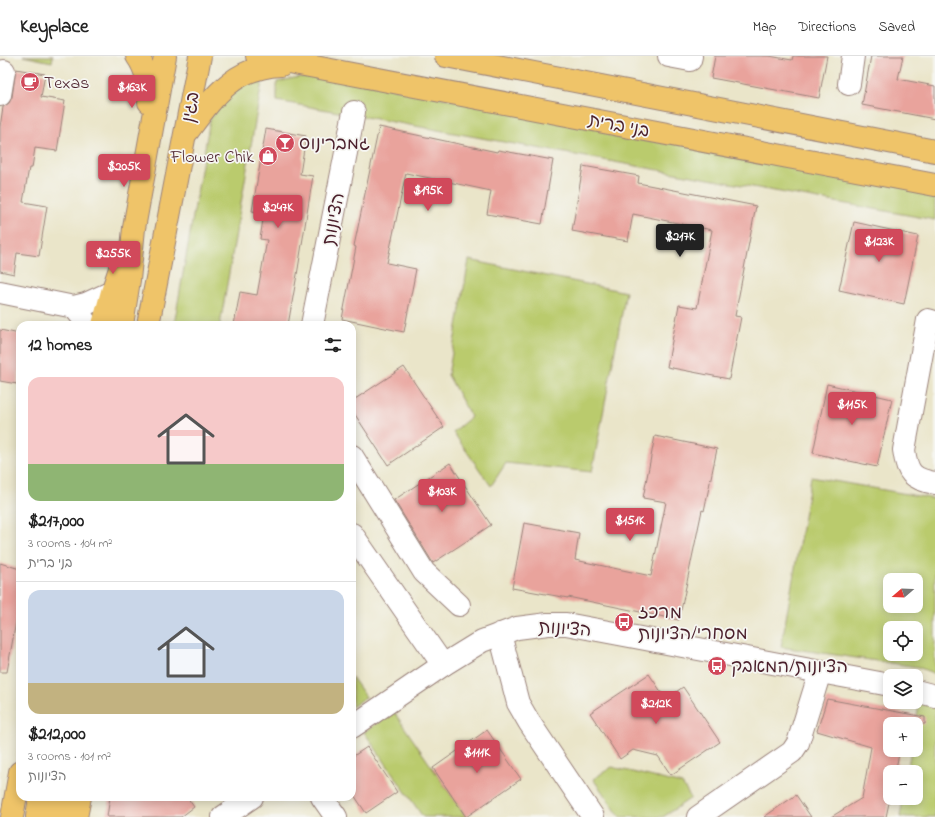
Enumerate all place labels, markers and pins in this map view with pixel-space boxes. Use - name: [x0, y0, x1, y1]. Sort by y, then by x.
- cafe icon: Texas: [19, 71, 41, 93]
- place label: Texas: [44, 71, 89, 97]
- pin: $163K: [104, 75, 160, 109]
- bar icon: גמברינוס: [274, 132, 296, 154]
- place label: גמברינוס: [299, 132, 370, 158]
- place label: Flower Chik: [169, 145, 254, 171]
- shop icon: Flower Chik: [257, 145, 279, 167]
- pin: $205K: [96, 154, 152, 188]
- pin: $195K: [400, 178, 456, 212]
- pin: $247K: [250, 195, 306, 229]
- pin: $217K: [652, 224, 708, 258]
- pin: $123K: [851, 229, 907, 263]
- pin: $255K: [85, 241, 141, 275]
- pin: $115K: [824, 392, 880, 426]
- pin: $103K: [414, 479, 470, 513]
- pin: $151K: [602, 508, 658, 542]
- place label: מרכז מסחרי/הציונות: [638, 601, 748, 648]
- bus stop icon: מרכז מסחרי/הציונות: [613, 611, 635, 633]
- bus stop icon: הציונות/המאבק: [706, 655, 728, 677]
- place label: הציונות/המאבק: [731, 655, 848, 681]
- pin: $212K: [628, 691, 684, 725]
- pin: $111K: [449, 740, 505, 774]

